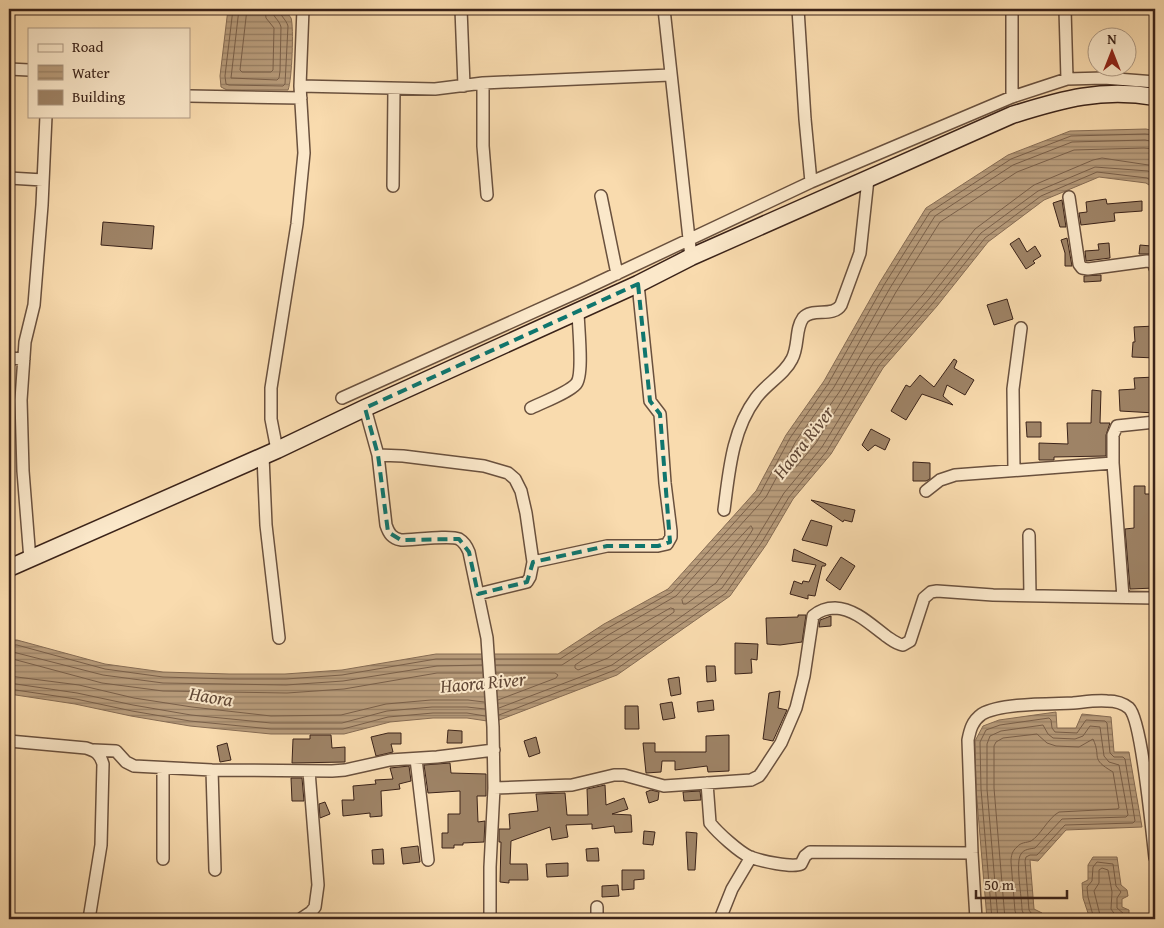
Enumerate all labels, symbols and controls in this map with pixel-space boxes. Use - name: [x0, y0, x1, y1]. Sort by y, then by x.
- legend: [28, 28, 190, 118]
- north arrow: [1086, 28, 1136, 78]
- text: N: [1107, 29, 1117, 49]
- text: Road: [72, 36, 103, 57]
- text: Water: [72, 62, 110, 83]
- text: Building: [72, 86, 126, 107]
- water label: Haora River: [765, 399, 841, 485]
- water label: Haora River: [438, 664, 528, 700]
- water label: Haora: [186, 679, 235, 713]
- scale bar: [976, 868, 1068, 900]
- text: 50 m: [984, 874, 1015, 895]

